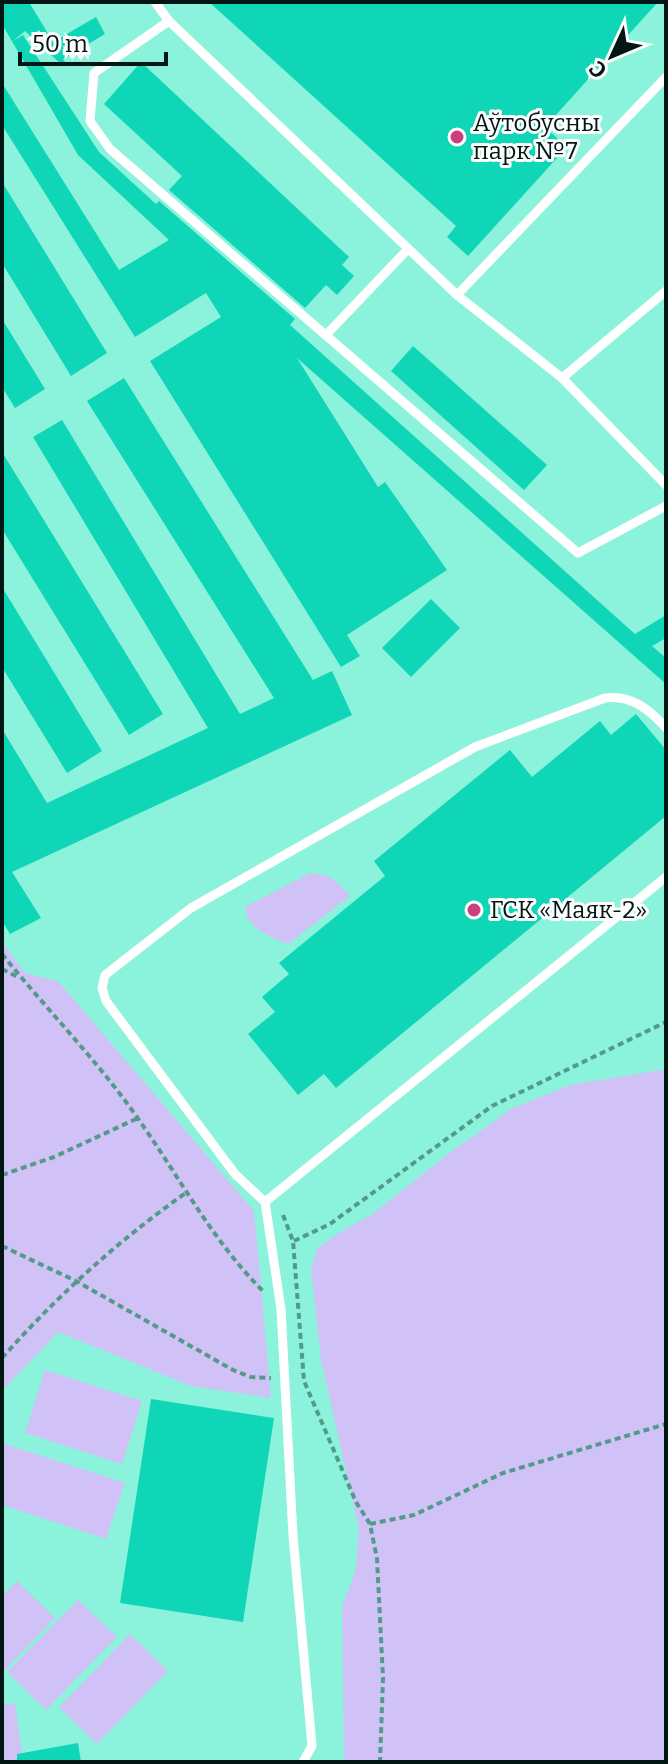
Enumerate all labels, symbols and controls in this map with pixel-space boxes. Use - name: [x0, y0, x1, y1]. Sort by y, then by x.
- scale bar: [20, 16, 166, 66]
- north arrow: [572, 16, 652, 96]
- text: 50 m: [32, 30, 88, 58]
- text: С: [583, 55, 613, 84]
- place label: Аўтобусны парк №7: [473, 109, 600, 165]
- marker: Аўтобусны парк №7: [448, 128, 466, 146]
- place label: ГСК «Маяк-2»: [490, 896, 647, 924]
- marker: ГСК «Маяк-2»: [465, 901, 483, 919]

